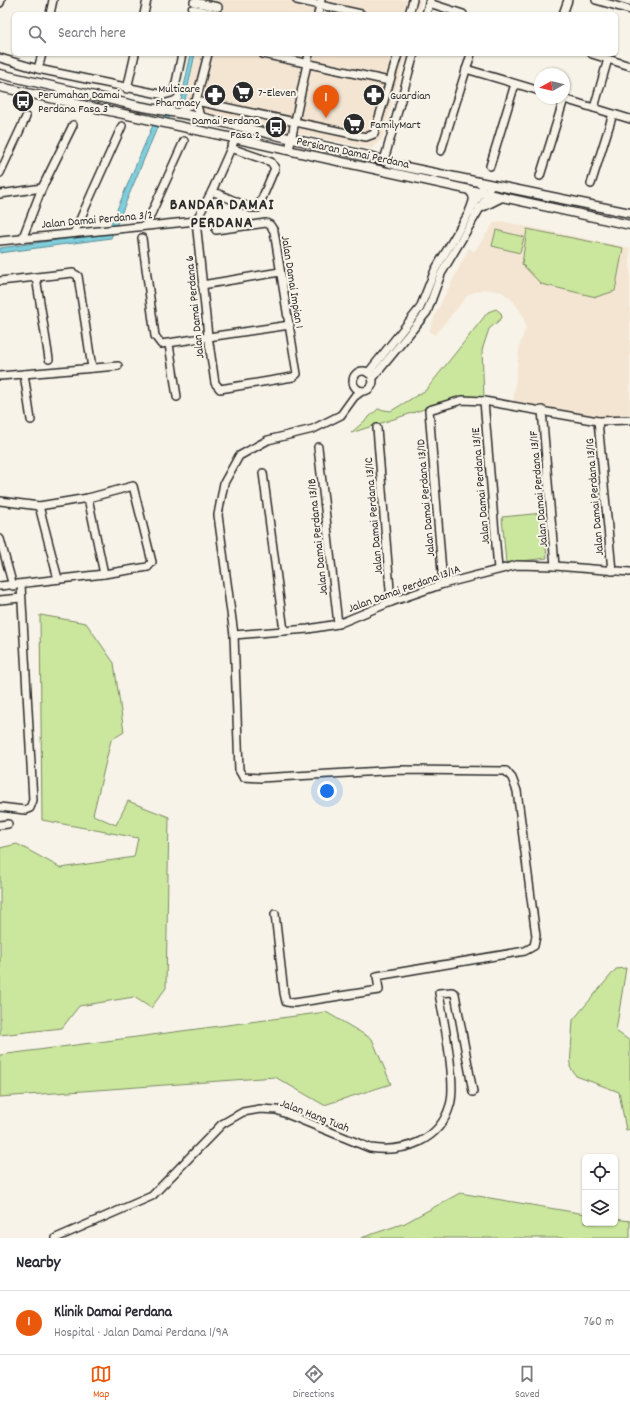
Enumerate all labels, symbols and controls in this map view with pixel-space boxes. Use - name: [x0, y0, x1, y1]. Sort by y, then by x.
- search box: [12, 12, 618, 56]
- icon: search: [26, 23, 48, 45]
- text: Search here: [58, 23, 126, 45]
- north arrow: [534, 68, 570, 104]
- supermarket icon: 7-Eleven: [230, 79, 256, 105]
- place label: Multicare Pharmacy: [155, 81, 201, 112]
- pharmacy icon: Multicare Pharmacy: [202, 82, 228, 108]
- pharmacy icon: Guardian: [361, 82, 387, 108]
- place label: 7-Eleven: [258, 85, 297, 102]
- pin: 1: [313, 85, 339, 118]
- place label: Perumahan Damai Perdana Fasa 3: [38, 87, 120, 118]
- bus stop icon: Perumahan Damai Perdana Fasa 3: [10, 88, 36, 114]
- place label: Guardian: [390, 88, 431, 105]
- supermarket icon: FamilyMart: [341, 111, 367, 137]
- place label: Damai Perdana Fasa 2: [192, 113, 260, 144]
- bus stop icon: Damai Perdana Fasa 2: [263, 114, 289, 140]
- place label: FamilyMart: [370, 117, 421, 134]
- street label: Persiaran Damai Perdana: [295, 133, 411, 174]
- district label: BANDAR DAMAI PERDANA: [170, 194, 274, 235]
- street label: Jalan Damai Perdana 3/2: [41, 207, 154, 234]
- street label: Jalan Damai Impian 1: [276, 235, 307, 330]
- street label: Jalan Damai Perdana 6: [182, 254, 209, 359]
- street label: Jalan Damai Perdana 13/1E: [468, 426, 495, 545]
- street label: Jalan Damai Perdana 13/1F: [526, 429, 553, 548]
- street label: Jalan Damai Perdana 13/1G: [582, 437, 609, 556]
- street label: Jalan Damai Perdana 13/1D: [413, 438, 440, 557]
- street label: Jalan Damai Perdana 13/1C: [361, 456, 388, 575]
- street label: Jalan Damai Perdana 13/1B: [304, 477, 333, 596]
- street label: Jalan Damai Perdana 13/1A: [346, 561, 463, 618]
- your location: [317, 781, 337, 801]
- street label: Jalan Hang Tuah: [277, 1095, 352, 1137]
- map controls: [582, 1154, 618, 1226]
- button: locate: [582, 1154, 618, 1190]
- button: layers: [582, 1190, 618, 1226]
- text: Nearby: [16, 1252, 60, 1276]
- text: Klinik Damai Perdana: [54, 1302, 172, 1324]
- text: 1: [28, 1313, 30, 1332]
- text: 760 m: [584, 1313, 614, 1332]
- text: Hospital · Jalan Damai Perdana 1/9A: [54, 1324, 229, 1343]
- tab: Map: [90, 1363, 112, 1403]
- tab: Directions: [293, 1363, 335, 1403]
- tab: Saved: [515, 1363, 540, 1403]

